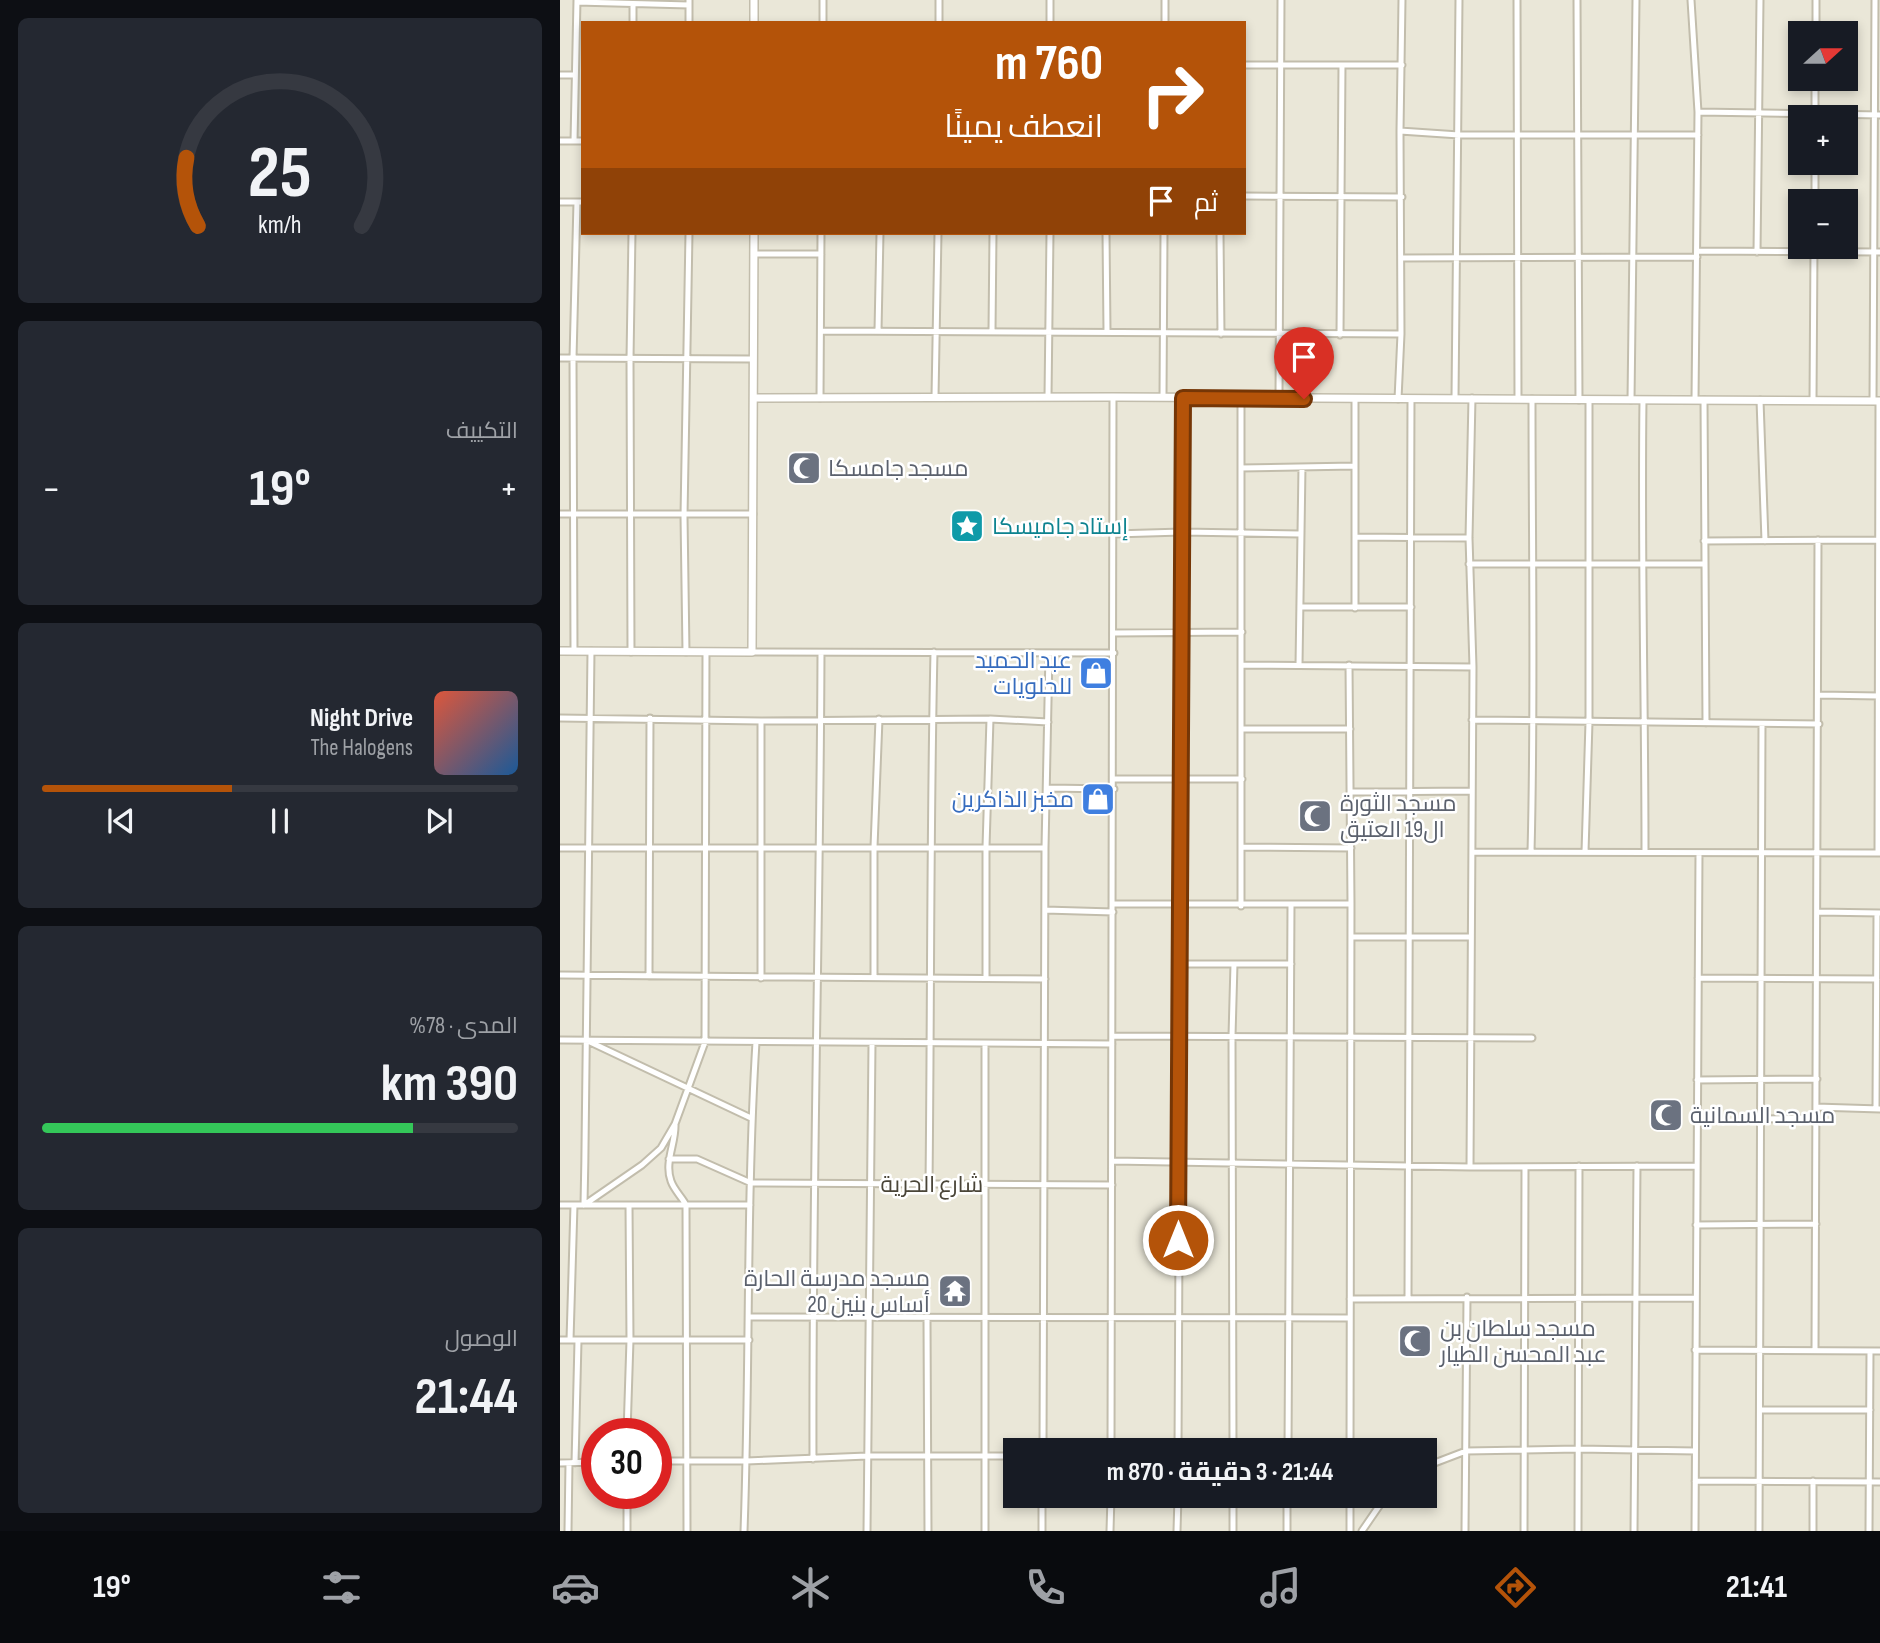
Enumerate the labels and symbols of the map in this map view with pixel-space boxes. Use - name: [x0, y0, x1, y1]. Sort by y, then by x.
- north arrow: [1788, 21, 1858, 91]
- pin: [1274, 327, 1334, 399]
- mosque icon: مسجد جامسكا: [785, 449, 823, 487]
- place label: مسجد جامسكا: [828, 455, 968, 483]
- place icon: إستاد جاميسكا: [948, 507, 986, 545]
- place label: إستاد جاميسكا: [992, 513, 1128, 541]
- place label: عبد الحميد للحلويات: [975, 647, 1072, 701]
- shop icon: عبد الحميد للحلويات: [1077, 654, 1115, 692]
- shop icon: مخبز الذاكرين: [1079, 780, 1117, 818]
- place label: مخبز الذاكرين: [952, 786, 1074, 814]
- place label: مسجد الثورة ال19 العتيق: [1340, 790, 1456, 844]
- mosque icon: مسجد الثورة ال19 العتيق: [1296, 797, 1334, 835]
- mosque icon: مسجد السمانية: [1647, 1096, 1685, 1134]
- place label: مسجد السمانية: [1690, 1102, 1835, 1130]
- street label: شارع الحرية: [881, 1171, 983, 1200]
- position arrow: [1141, 1203, 1215, 1277]
- place label: مسجد مدرسة الحارة 20 أساس بنين: [744, 1265, 930, 1319]
- temple icon: مسجد مدرسة الحارة 20 أساس بنين: [936, 1272, 974, 1310]
- place label: مسجد سلطان بن عبد المحسن الطيار: [1438, 1315, 1607, 1369]
- mosque icon: مسجد سلطان بن عبد المحسن الطيار: [1396, 1322, 1434, 1360]
- speed limit sign: 30: [581, 1418, 672, 1509]

